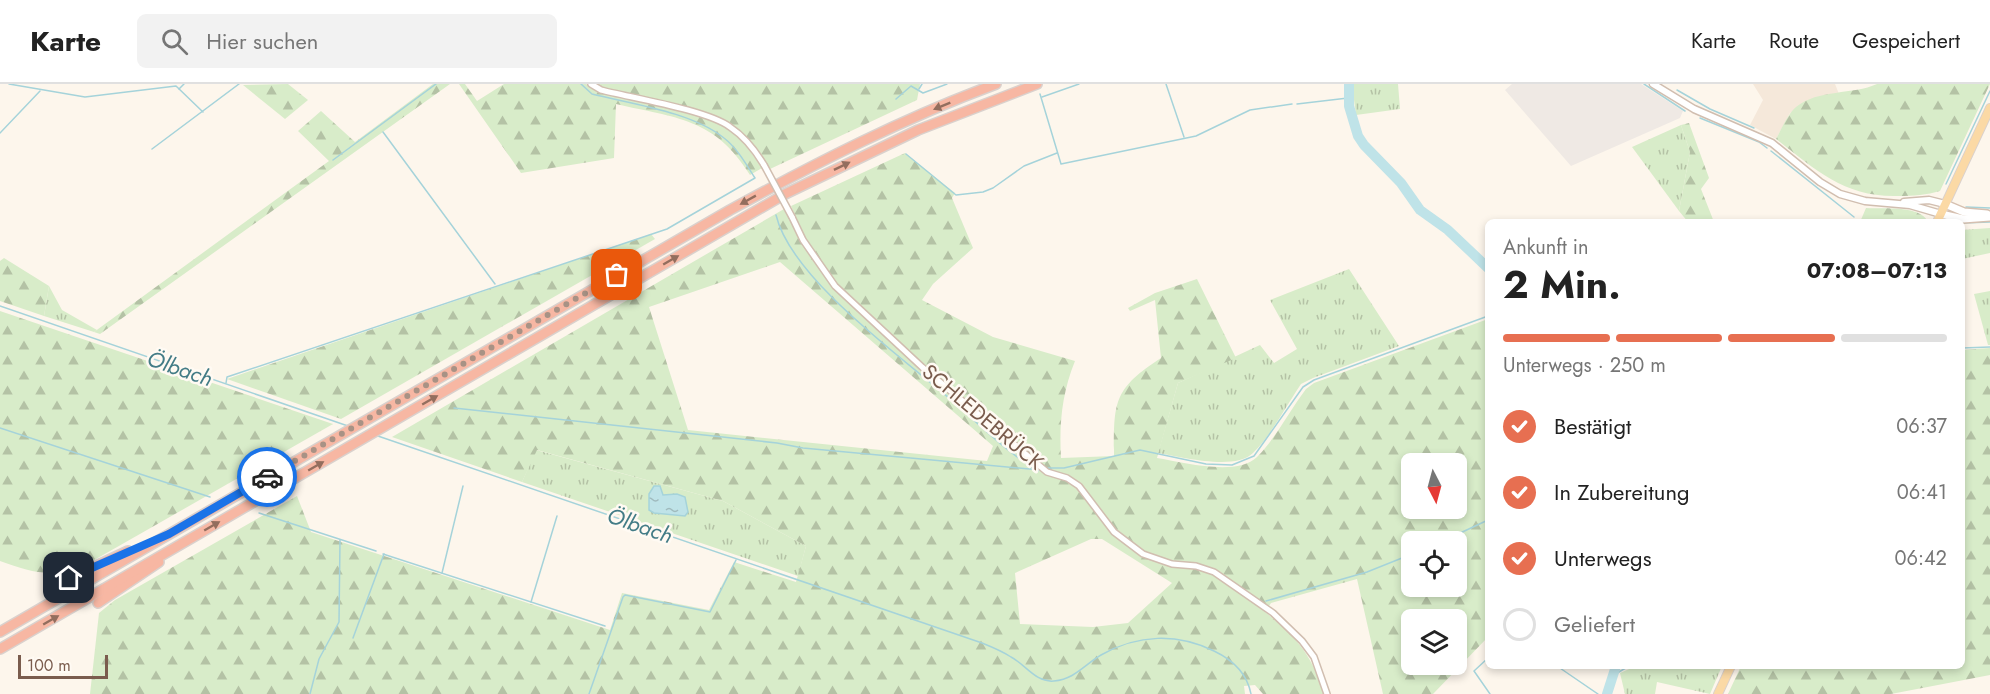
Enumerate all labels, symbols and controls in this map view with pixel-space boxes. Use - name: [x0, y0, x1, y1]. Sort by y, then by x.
- search box: [137, 14, 557, 68]
- text: Karte: [30, 21, 101, 62]
- icon: search: [158, 25, 191, 58]
- text: Hier suchen: [206, 25, 318, 57]
- text: Karte: [1691, 26, 1736, 56]
- text: Route: [1769, 26, 1819, 56]
- text: Gespeichert: [1852, 26, 1960, 56]
- one-way arrow: [933, 102, 951, 111]
- one-way arrow: [833, 161, 850, 170]
- one-way arrow: [739, 195, 756, 205]
- text: Ankunft in: [1503, 233, 1589, 262]
- pin: [591, 249, 642, 300]
- one-way arrow: [663, 254, 679, 265]
- text: 07:08–07:13: [1807, 254, 1947, 286]
- text: 2 Min.: [1503, 256, 1621, 313]
- icon: bag: [600, 258, 633, 291]
- water label: Ölbach: [143, 342, 217, 394]
- text: Unterwegs · 250 m: [1503, 351, 1666, 380]
- street label: SCHLEDEBRÜCK: [916, 357, 1050, 477]
- one-way arrow: [422, 395, 439, 405]
- icon: check: [1503, 410, 1536, 443]
- text: Bestätigt: [1554, 410, 1631, 442]
- text: 06:37: [1896, 412, 1947, 441]
- courier: [237, 447, 297, 507]
- north arrow: [1401, 453, 1467, 519]
- map controls: [1401, 453, 1467, 675]
- icon: car: [251, 461, 284, 494]
- one-way arrow: [308, 461, 325, 471]
- icon: check: [1503, 476, 1536, 509]
- text: In Zubereitung: [1554, 476, 1689, 508]
- text: 06:41: [1897, 478, 1947, 507]
- water label: Ölbach: [603, 499, 677, 551]
- one-way arrow: [204, 521, 221, 531]
- button: locate: [1401, 531, 1467, 597]
- icon: check: [1503, 542, 1536, 575]
- text: Unterwegs: [1554, 542, 1652, 574]
- text: 06:42: [1894, 544, 1947, 573]
- pin: [43, 552, 94, 603]
- icon: home: [52, 561, 85, 594]
- text: Geliefert: [1554, 608, 1635, 640]
- button: layers: [1401, 609, 1467, 675]
- one-way arrow: [43, 614, 59, 625]
- scale bar: [18, 652, 108, 680]
- text: 100 m: [27, 654, 71, 677]

